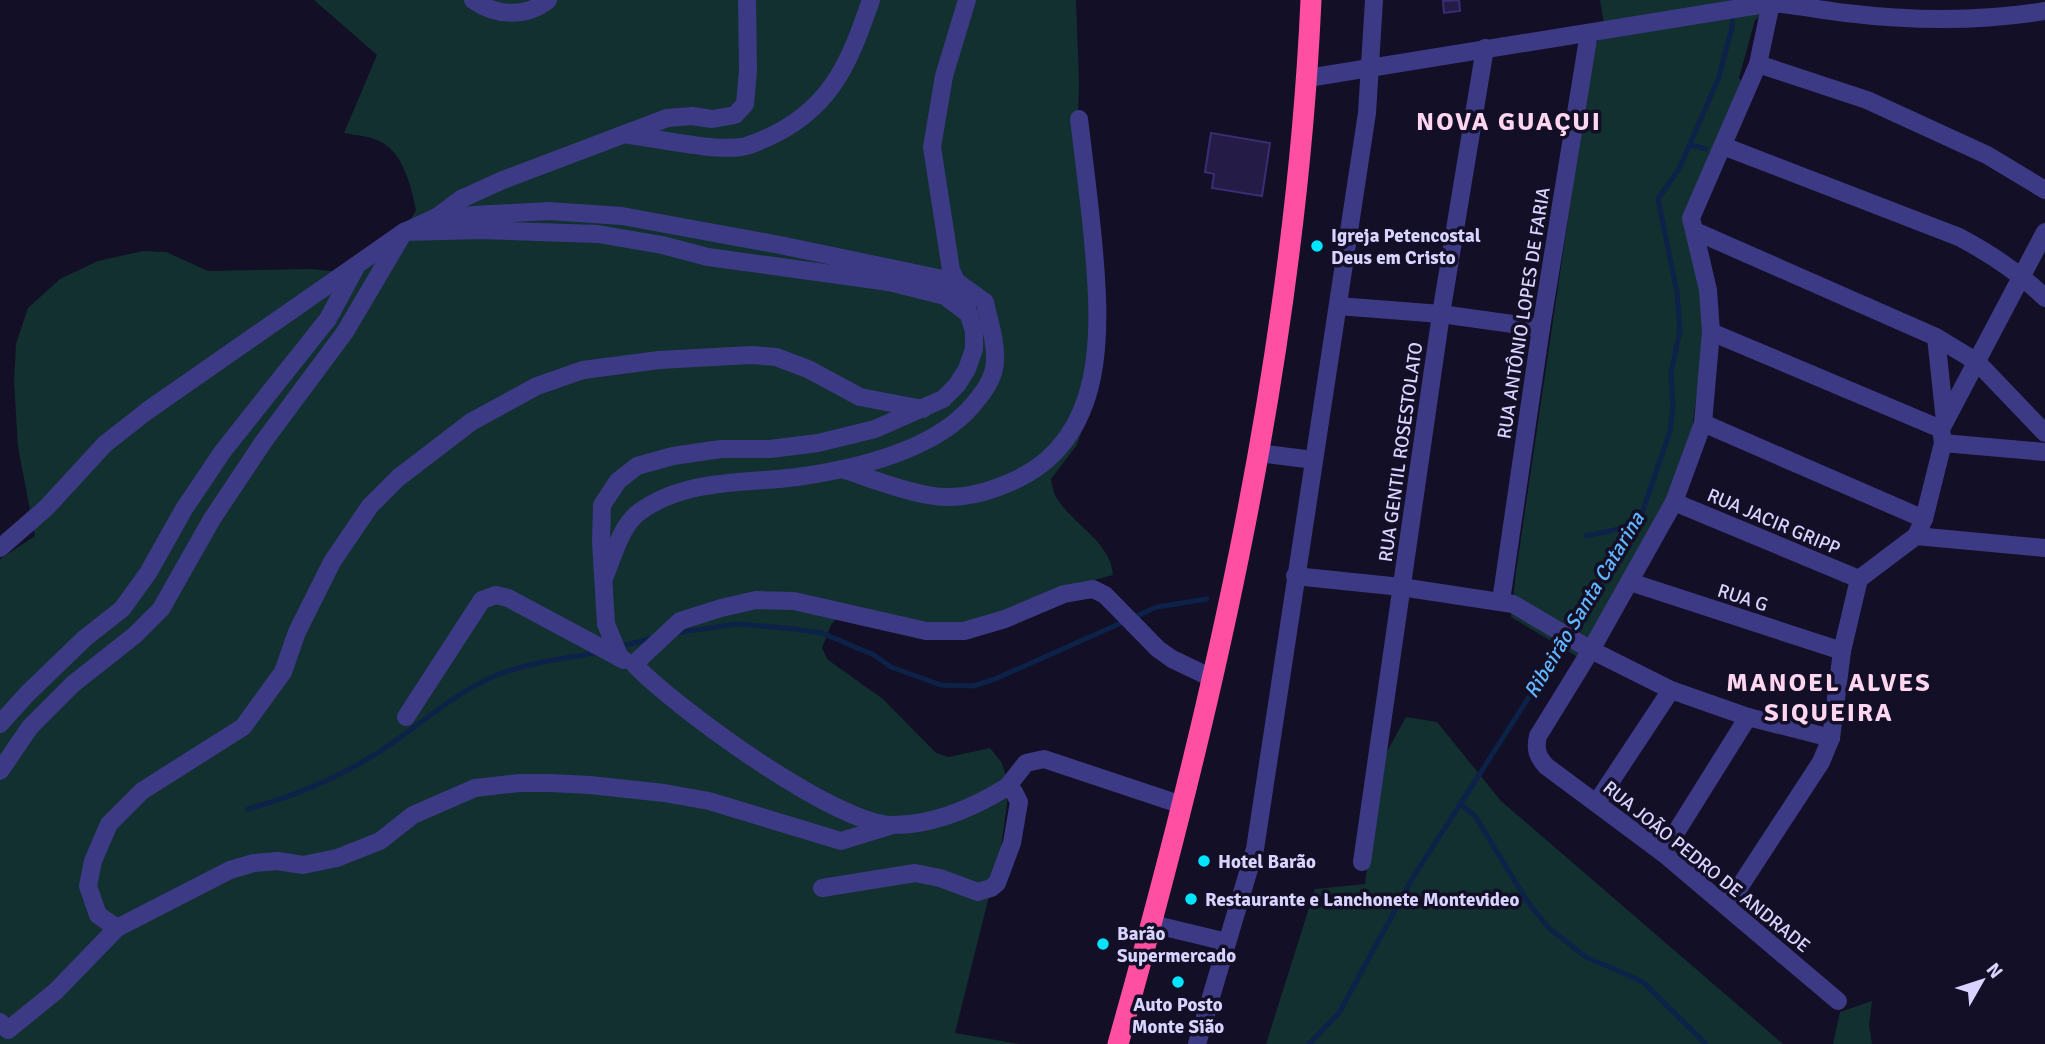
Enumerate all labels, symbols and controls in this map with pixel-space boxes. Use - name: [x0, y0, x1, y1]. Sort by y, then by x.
- district label: NOVA GUAÇUI: [1416, 106, 1602, 138]
- street label: RUA ANTÔNIO LOPES DE FARIA: [1492, 185, 1556, 441]
- place label: Igreja Petencostal Deus em Cristo: [1331, 224, 1481, 270]
- marker: Igreja Petencostal Deus em Cristo: [1309, 238, 1325, 254]
- street label: RUA GENTIL ROSESTOLATO: [1374, 341, 1428, 564]
- street label: RUA JACIR GRIPP: [1703, 483, 1844, 561]
- water label: Ribeirão Santa Catarina: [1518, 506, 1651, 703]
- street label: RUA G: [1714, 579, 1771, 617]
- district label: MANOEL ALVES SIQUEIRA: [1726, 667, 1932, 729]
- street label: RUA JOÃO PEDRO DE ANDRADE: [1598, 776, 1815, 958]
- place label: Hotel Barão: [1218, 850, 1316, 874]
- marker: Hotel Barão: [1196, 853, 1212, 869]
- place label: Restaurante e Lanchonete Montevideo: [1205, 888, 1519, 912]
- marker: Restaurante e Lanchonete Montevideo: [1183, 891, 1199, 907]
- place label: Barão Supermercado: [1117, 922, 1236, 968]
- marker: Barão Supermercado: [1095, 936, 1111, 952]
- north arrow: [1947, 946, 2017, 1016]
- text: N: [1981, 958, 2008, 984]
- marker: Auto Posto Monte Sião: [1170, 974, 1186, 990]
- place label: Auto Posto Monte Sião: [1132, 993, 1224, 1039]

